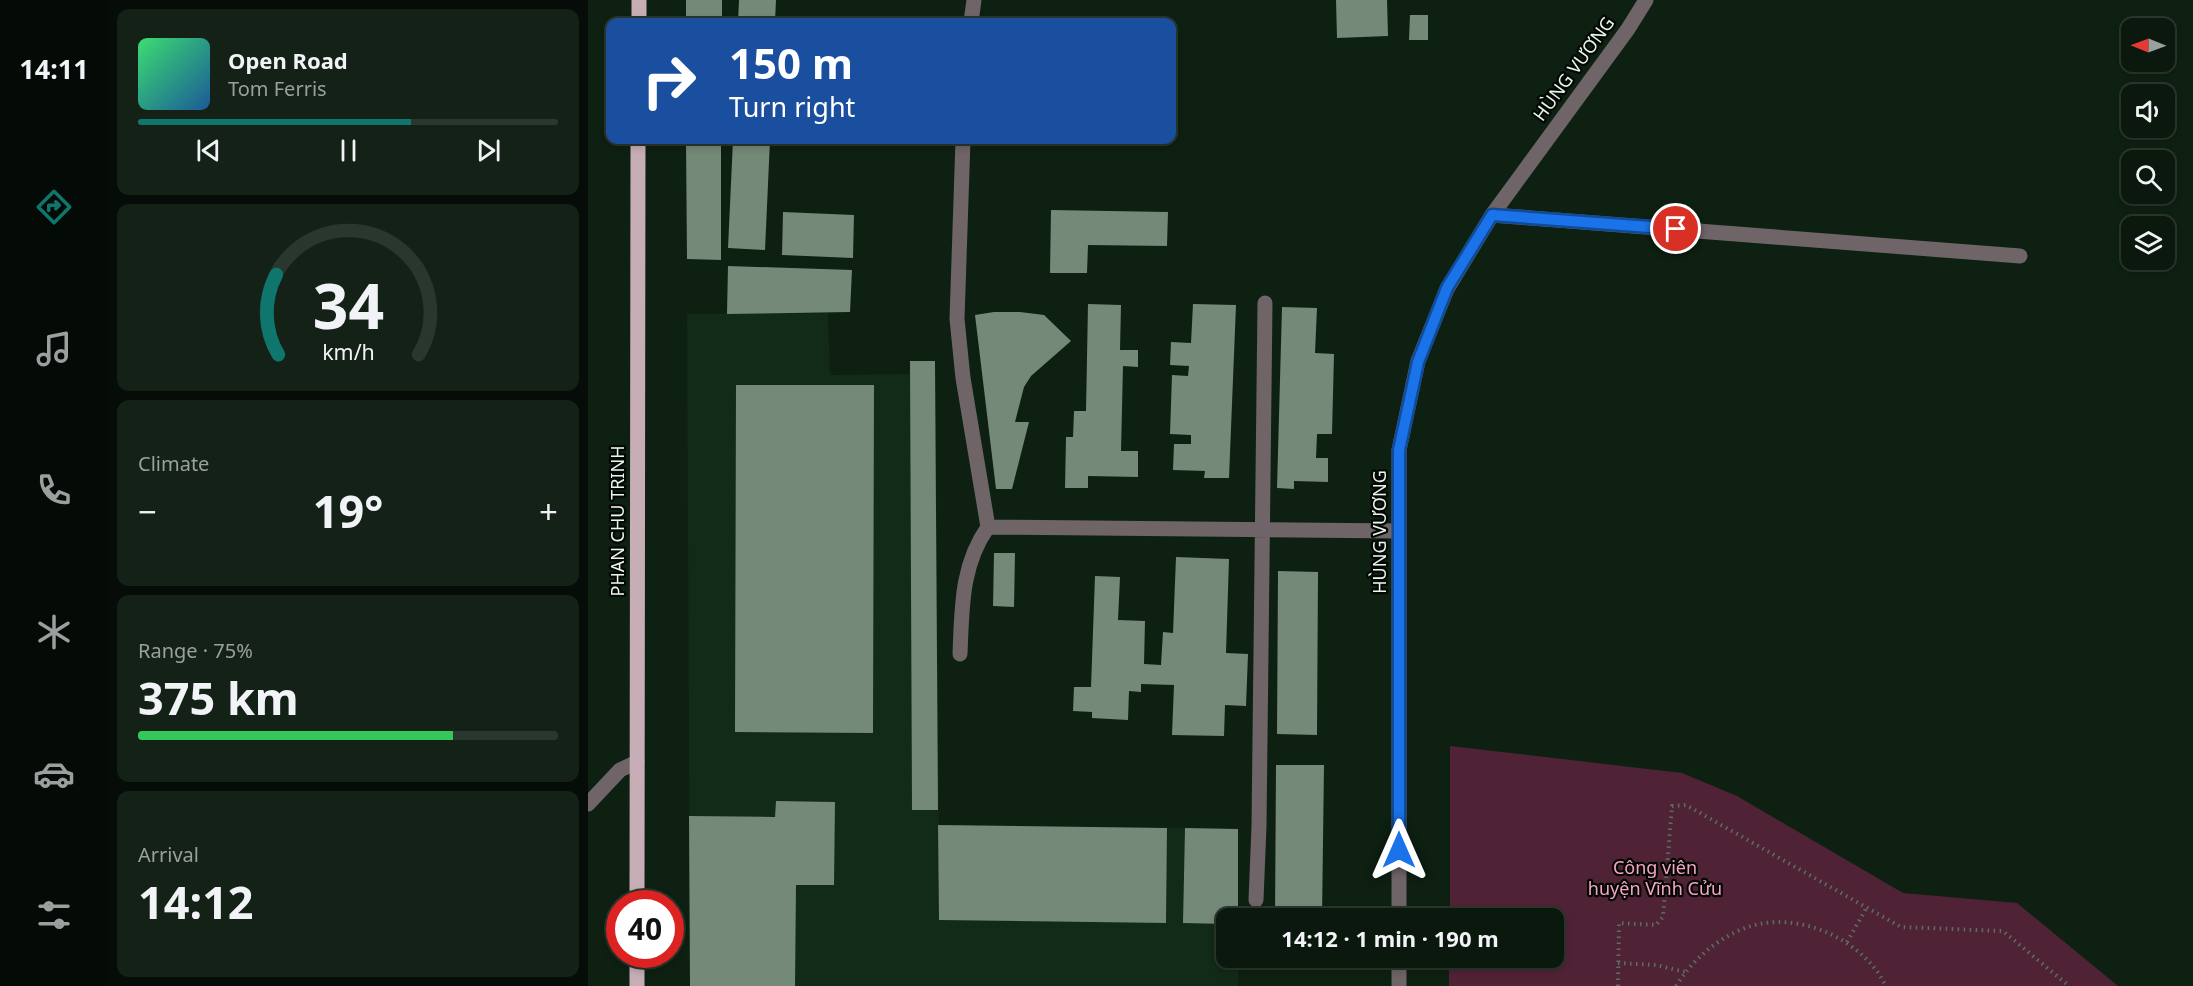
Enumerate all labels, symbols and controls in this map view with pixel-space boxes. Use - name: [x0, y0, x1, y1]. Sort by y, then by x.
- street label: HÙNG VƯƠNG: [1527, 11, 1619, 125]
- north arrow: [2121, 18, 2175, 72]
- map controls: [2121, 18, 2175, 270]
- text: 150 m: [729, 34, 853, 91]
- icon: right: [630, 42, 708, 120]
- text: Open Road: [228, 45, 348, 75]
- text: 14:11: [19, 50, 89, 87]
- text: Tom Ferris: [228, 75, 327, 102]
- button: sound: [2121, 84, 2175, 138]
- text: Turn right: [729, 88, 855, 125]
- icon: previous: [192, 134, 225, 167]
- icon: pause: [332, 134, 365, 167]
- icon: next: [472, 134, 505, 167]
- button: search: [2121, 150, 2175, 204]
- icon: directions: [33, 186, 75, 228]
- pin: [1650, 203, 1701, 254]
- icon: arrive: [1659, 212, 1692, 245]
- button: layers: [2121, 216, 2175, 270]
- text: 34: [312, 262, 384, 347]
- icon: music: [33, 328, 75, 370]
- text: km/h: [322, 337, 374, 366]
- street label: PHAN CHU TRINH: [605, 446, 629, 596]
- text: Climate: [138, 450, 209, 477]
- icon: phone: [33, 469, 75, 511]
- street label: HÙNG VƯƠNG: [1367, 470, 1391, 594]
- text: 19°: [313, 480, 383, 541]
- text: −: [138, 489, 157, 534]
- text: +: [539, 489, 558, 534]
- icon: climate: [33, 611, 75, 653]
- text: Range · 75%: [138, 637, 253, 664]
- text: 375 km: [138, 667, 299, 728]
- icon: car: [33, 753, 75, 795]
- position arrow: [1367, 818, 1431, 882]
- text: Arrival: [138, 841, 199, 868]
- park label: Công viên huyện Vĩnh Cửu: [1588, 855, 1722, 900]
- text: 14:12: [138, 871, 254, 932]
- speed limit sign: 40: [606, 890, 684, 968]
- icon: filters: [33, 894, 75, 936]
- text: 14:12 · 1 min · 190 m: [1281, 923, 1499, 953]

